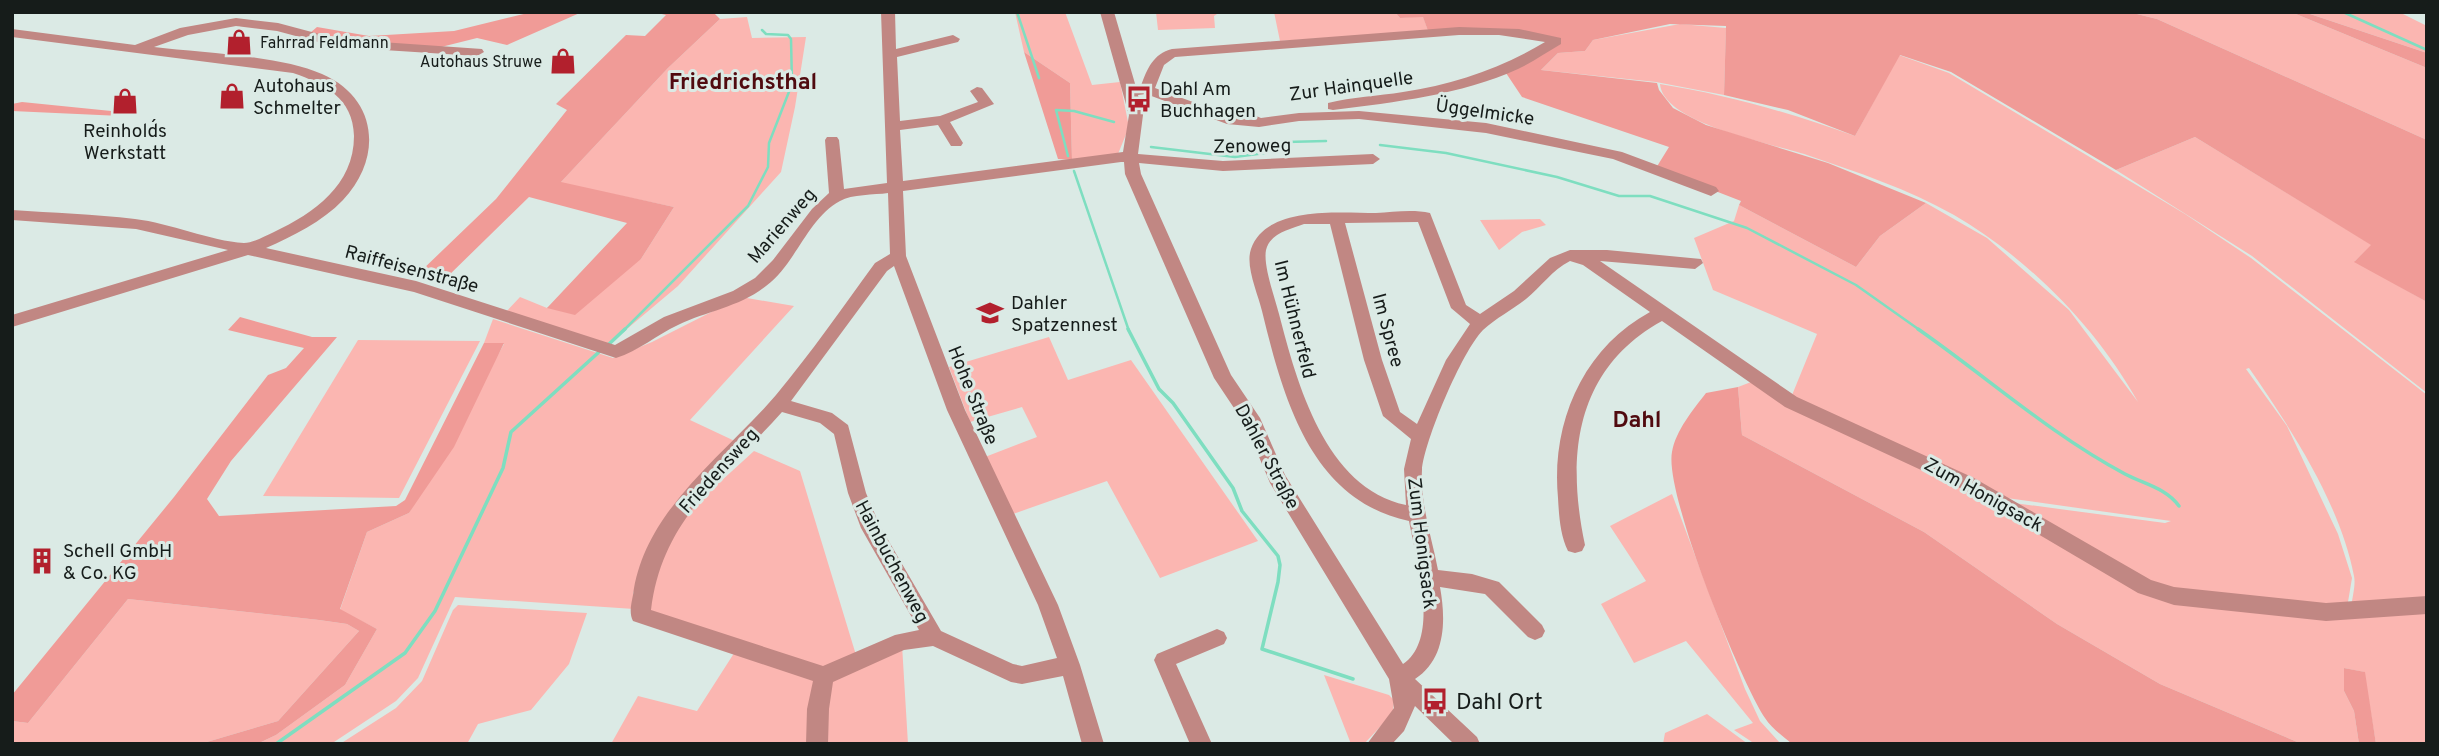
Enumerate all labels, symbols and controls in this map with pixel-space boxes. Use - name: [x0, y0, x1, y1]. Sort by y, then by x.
- shop icon: Fahrrad Feldmann: [224, 27, 254, 57]
- place label: Fahrrad Feldmann: [260, 34, 389, 54]
- shop icon: Autohaus Struwe: [548, 46, 578, 76]
- place label: Autohaus Struwe: [420, 53, 542, 73]
- street label: Zur Hainquelle: [1288, 66, 1415, 108]
- district label: Friedrichsthal: [669, 69, 817, 98]
- place label: Autohaus Schmelter: [253, 75, 341, 121]
- place label: Dahl Am Buchhagen: [1160, 78, 1256, 124]
- shop icon: Autohaus Schmelter: [217, 81, 247, 111]
- bus stop icon: Dahl Am Buchhagen: [1124, 84, 1154, 114]
- shop icon: Reinhold´s Werkstatt: [110, 86, 140, 116]
- street label: Üggelmicke: [1434, 93, 1536, 132]
- place label: Reinhold´s Werkstatt: [83, 119, 167, 166]
- street label: Zenoweg: [1213, 134, 1291, 160]
- street label: Marienweg: [743, 183, 822, 269]
- street label: Raiffeisenstraße: [342, 241, 481, 299]
- street label: Im Hühnerfeld: [1268, 258, 1320, 381]
- street label: Im Spree: [1366, 291, 1408, 370]
- place label: Dahler Spatzennest: [1011, 292, 1118, 338]
- school or university icon: Dahler Spatzennest: [975, 298, 1005, 328]
- street label: Hohe Straße: [941, 343, 1003, 449]
- street label: Dahler Straße: [1228, 400, 1304, 514]
- district label: Dahl: [1612, 407, 1662, 436]
- street label: Friedensweg: [675, 424, 764, 519]
- street label: Zum Honigsack: [1919, 453, 2047, 538]
- street label: Zum Honigsack: [1401, 476, 1441, 610]
- street label: Hainbuchenweg: [849, 496, 934, 627]
- place label: Schell GmbH & Co. KG: [63, 540, 172, 586]
- building icon: Schell GmbH & Co. KG: [27, 546, 57, 576]
- bus stop icon: Dahl Ort: [1420, 686, 1450, 716]
- place label: Dahl Ort: [1456, 689, 1543, 718]

